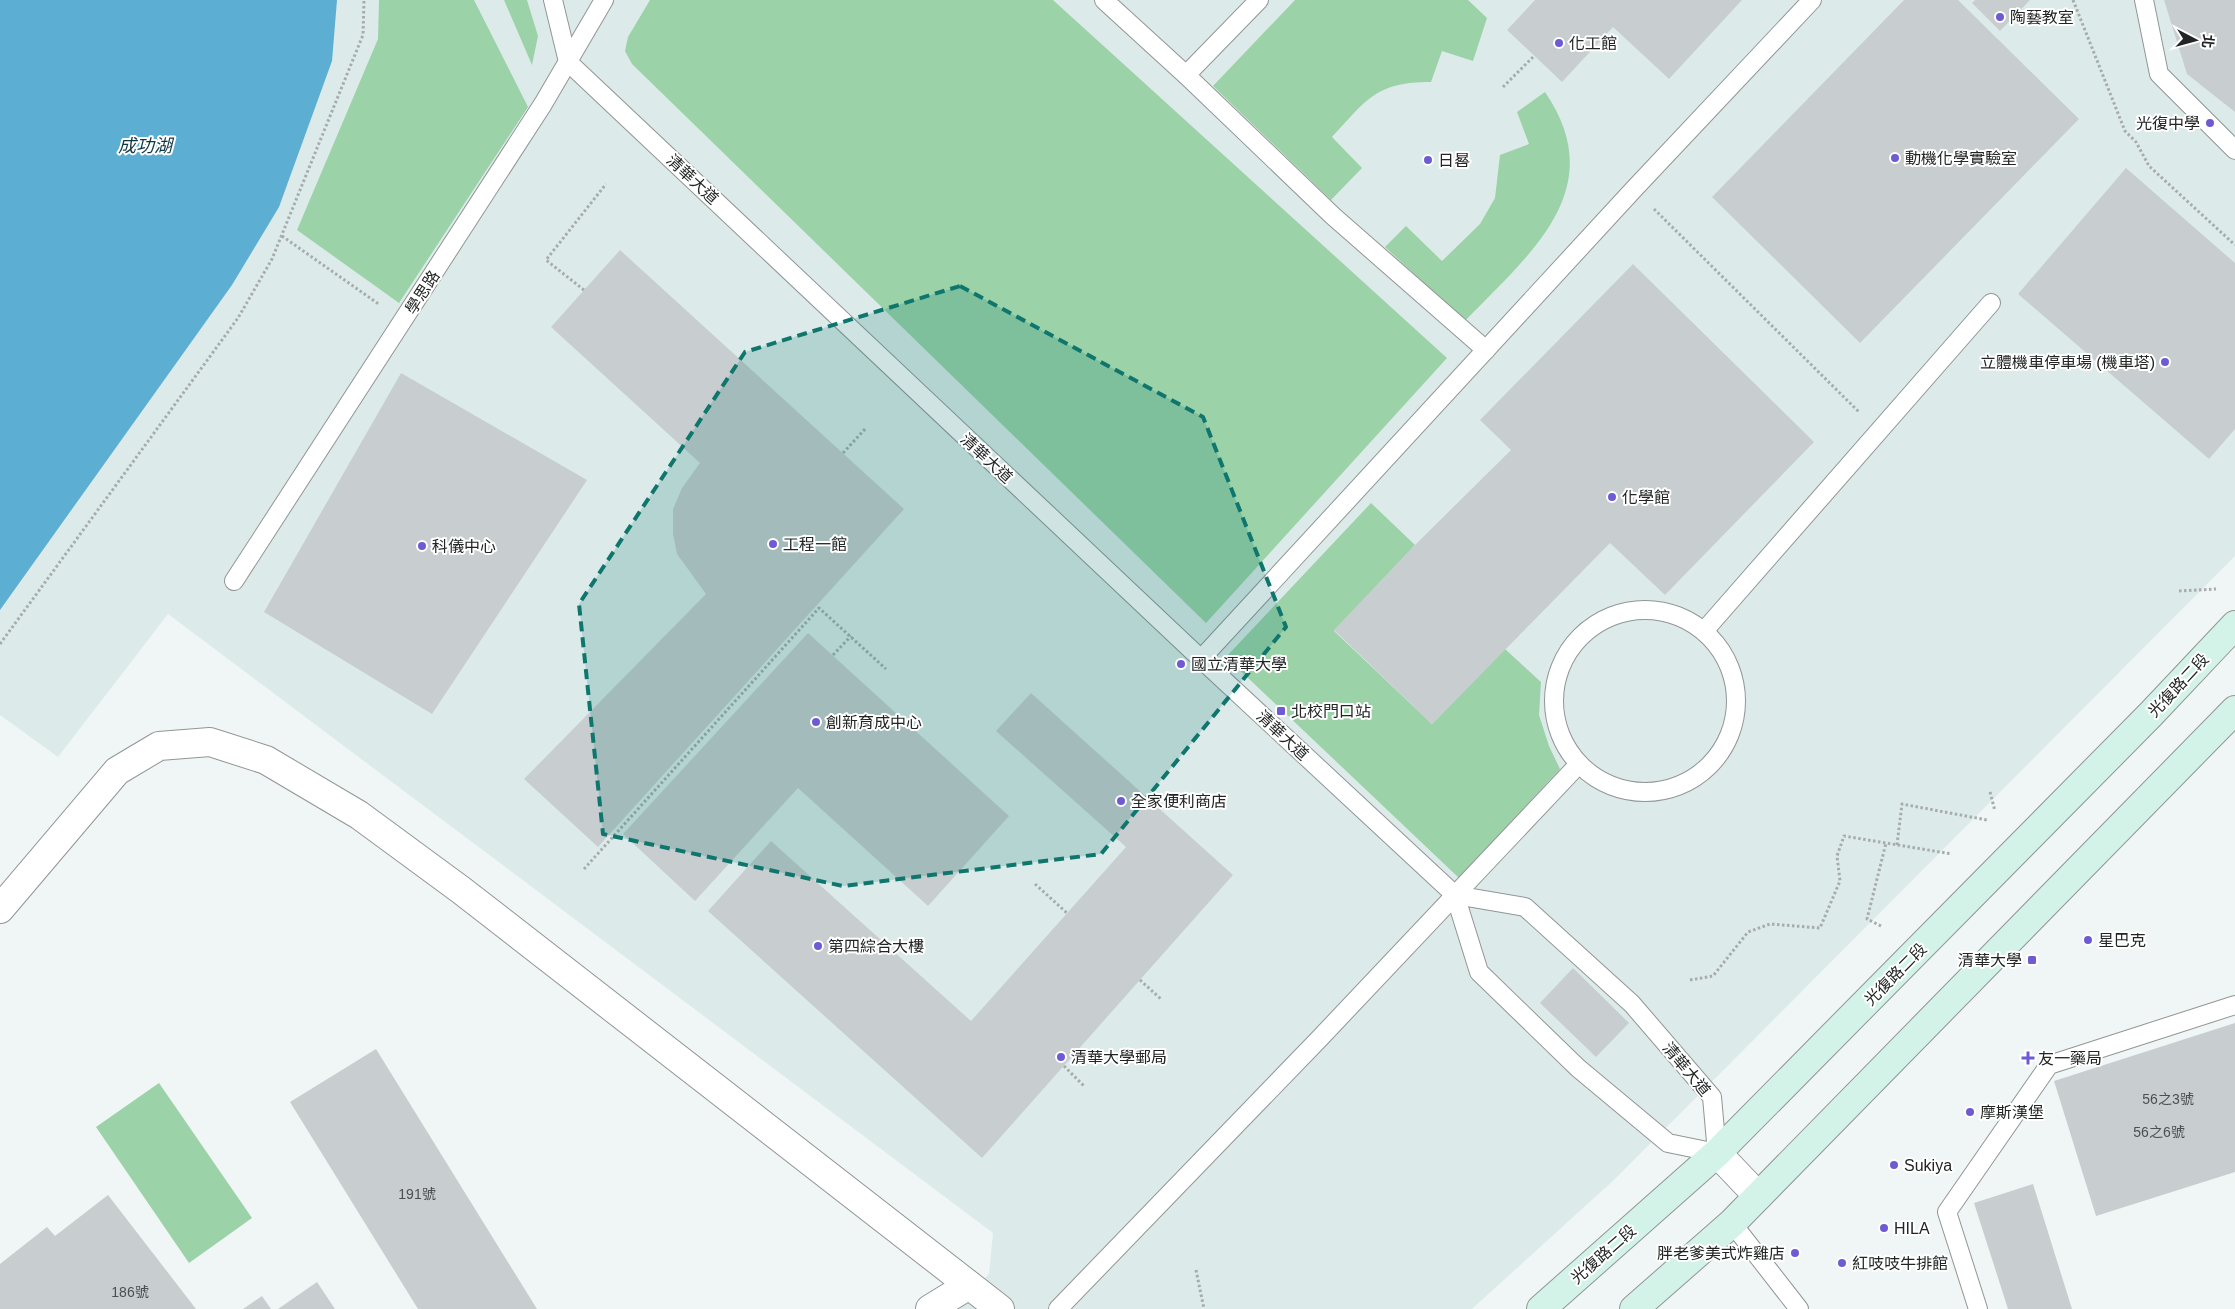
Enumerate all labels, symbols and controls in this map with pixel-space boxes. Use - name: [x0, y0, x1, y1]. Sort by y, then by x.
- place label: 陶藝教室: [2010, 9, 2074, 26]
- marker: 陶藝教室: [1994, 11, 2006, 23]
- north arrow: [2170, 15, 2220, 65]
- text: 北: [2199, 34, 2217, 49]
- place label: 化工館: [1569, 35, 1617, 52]
- marker: 化工館: [1553, 37, 1565, 49]
- place label: 光復中學: [2136, 115, 2200, 132]
- marker: 光復中學: [2204, 117, 2216, 129]
- water label: 成功湖: [118, 136, 175, 156]
- place label: 動機化學實驗室: [1905, 150, 2017, 167]
- street label: 清華大道: [663, 151, 722, 207]
- place label: 日晷: [1438, 152, 1470, 169]
- marker: 動機化學實驗室: [1889, 152, 1901, 164]
- marker: 日晷: [1422, 154, 1434, 166]
- street label: 學思路: [402, 268, 443, 317]
- place label: 立體機車停車場 (機車塔): [1980, 354, 2155, 371]
- marker: 立體機車停車場 (機車塔): [2159, 356, 2171, 368]
- street label: 清華大道: [957, 430, 1016, 486]
- place label: 化學館: [1622, 489, 1670, 506]
- marker: 化學館: [1606, 491, 1618, 503]
- place label: 工程一館: [783, 536, 847, 553]
- place label: 科儀中心: [432, 538, 496, 555]
- marker: 工程一館: [767, 538, 779, 550]
- marker: 科儀中心: [416, 540, 428, 552]
- street label: 光復路二段: [2145, 650, 2212, 720]
- place label: 國立清華大學: [1191, 656, 1287, 673]
- marker: 國立清華大學: [1175, 658, 1187, 670]
- place label: 北校門口站: [1291, 703, 1371, 720]
- marker: 北校門口站: [1275, 705, 1287, 717]
- street label: 清華大道: [1253, 707, 1312, 763]
- place label: 創新育成中心: [826, 714, 922, 731]
- marker: 創新育成中心: [810, 716, 822, 728]
- place label: 全家便利商店: [1131, 793, 1227, 810]
- marker: 全家便利商店: [1115, 795, 1127, 807]
- place label: 星巴克: [2098, 932, 2146, 949]
- marker: 星巴克: [2082, 934, 2094, 946]
- place label: 第四綜合大樓: [828, 938, 924, 955]
- marker: 第四綜合大樓: [812, 940, 824, 952]
- street label: 光復路二段: [1861, 940, 1930, 1009]
- place label: 清華大學: [1958, 952, 2022, 969]
- marker: 清華大學: [2026, 954, 2038, 966]
- street label: 清華大道: [1660, 1039, 1714, 1099]
- place label: 清華大學郵局: [1071, 1049, 1167, 1066]
- place label: 友一藥局: [2038, 1050, 2102, 1067]
- marker: 清華大學郵局: [1055, 1051, 1067, 1063]
- marker: 友一藥局: [2022, 1052, 2034, 1064]
- house number: 56之3號: [2142, 1091, 2194, 1107]
- place label: 摩斯漢堡: [1980, 1104, 2044, 1121]
- marker: 摩斯漢堡: [1964, 1106, 1976, 1118]
- house number: 56之6號: [2133, 1124, 2185, 1140]
- place label: Sukiya: [1904, 1157, 1952, 1174]
- marker: Sukiya: [1888, 1159, 1900, 1171]
- house number: 191號: [398, 1186, 436, 1202]
- place label: HILA: [1894, 1220, 1930, 1237]
- street label: 光復路二段: [1568, 1222, 1639, 1287]
- marker: HILA: [1878, 1222, 1890, 1234]
- place label: 胖老爹美式炸雞店: [1657, 1245, 1785, 1262]
- marker: 胖老爹美式炸雞店: [1789, 1247, 1801, 1259]
- place label: 紅吱吱牛排館: [1852, 1255, 1948, 1272]
- marker: 紅吱吱牛排館: [1836, 1257, 1848, 1269]
- house number: 186號: [111, 1284, 149, 1300]

